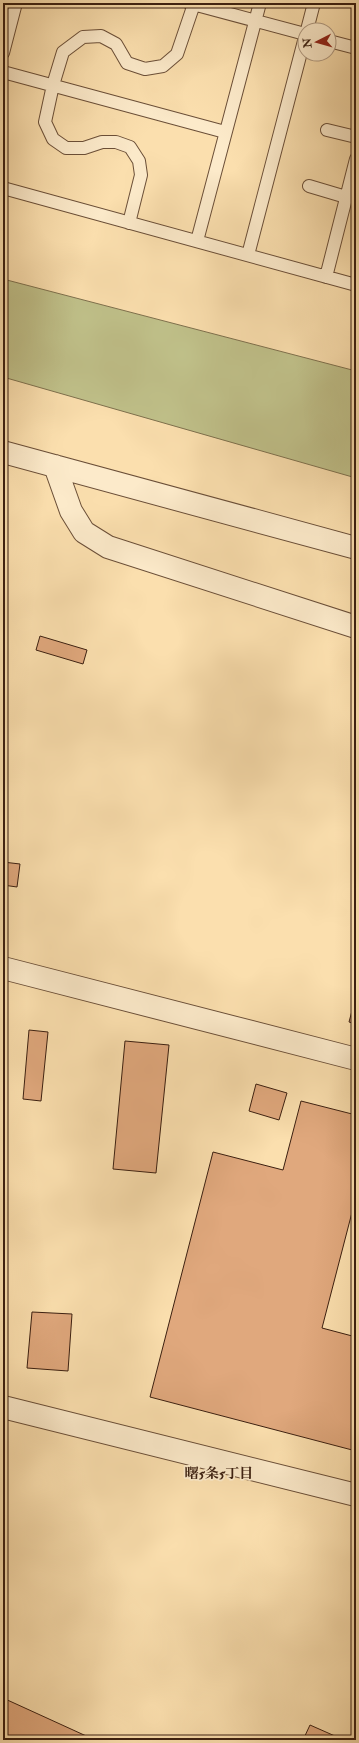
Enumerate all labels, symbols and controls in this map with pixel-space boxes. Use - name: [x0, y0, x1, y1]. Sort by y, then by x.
- north arrow: [297, 22, 337, 62]
- text: N: [300, 36, 315, 50]
- district label: 曙5条5丁目: [185, 1465, 253, 1482]

